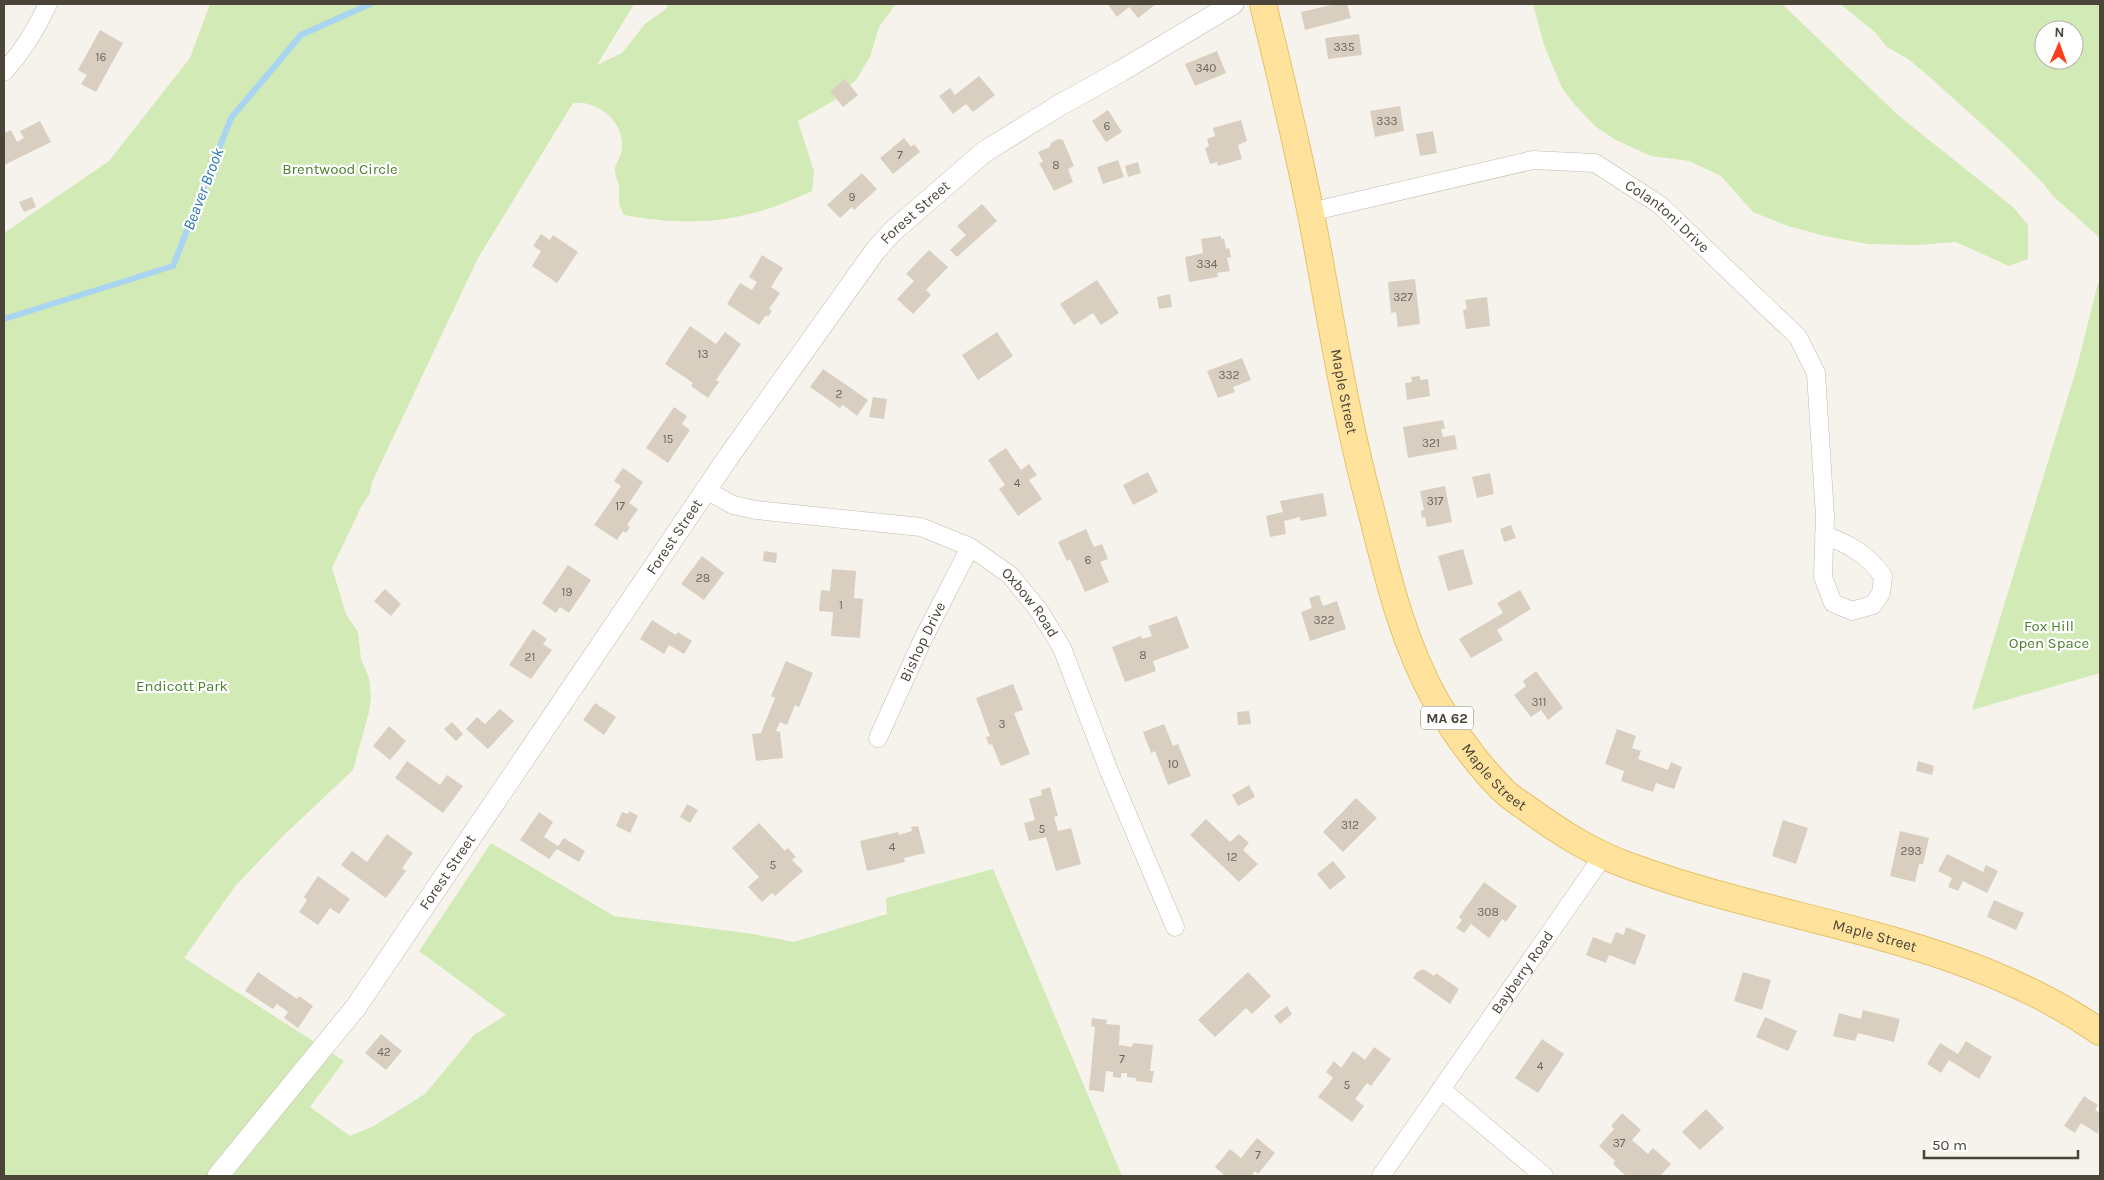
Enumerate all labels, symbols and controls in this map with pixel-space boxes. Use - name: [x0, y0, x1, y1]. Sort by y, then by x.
- north arrow: [2034, 20, 2084, 70]
- text: N: [2054, 24, 2065, 41]
- house number: 335: [1334, 40, 1355, 54]
- house number: 16: [96, 50, 107, 64]
- house number: 340: [1196, 61, 1216, 75]
- house number: 333: [1376, 114, 1398, 128]
- house number: 6: [1104, 119, 1111, 133]
- water label: Beaver Brook: [179, 145, 228, 233]
- house number: 7: [897, 148, 903, 162]
- house number: 8: [1052, 158, 1060, 172]
- park label: Brentwood Circle: [282, 160, 398, 178]
- street label: Colantoni Drive: [1622, 176, 1713, 256]
- street label: Forest Street: [876, 177, 954, 248]
- house number: 9: [849, 190, 856, 204]
- house number: 334: [1197, 257, 1218, 271]
- house number: 327: [1393, 290, 1413, 304]
- house number: 13: [697, 347, 709, 361]
- street label: Maple Street: [1327, 347, 1361, 436]
- house number: 332: [1218, 368, 1240, 382]
- house number: 2: [836, 387, 843, 401]
- house number: 15: [663, 432, 674, 446]
- house number: 321: [1422, 436, 1440, 450]
- house number: 4: [1014, 476, 1021, 490]
- house number: 317: [1427, 494, 1444, 508]
- street label: Forest Street: [642, 495, 706, 578]
- house number: 17: [615, 499, 625, 513]
- house number: 6: [1085, 553, 1092, 567]
- street label: Oxbow Road: [998, 563, 1062, 641]
- house number: 28: [696, 571, 710, 585]
- house number: 19: [562, 585, 572, 599]
- house number: 1: [839, 598, 843, 612]
- street label: Bishop Drive: [896, 599, 949, 685]
- house number: 322: [1314, 613, 1335, 627]
- park label: Fox Hill Open Space: [2009, 617, 2089, 652]
- house number: 8: [1139, 648, 1147, 662]
- house number: 21: [525, 650, 535, 664]
- park label: Endicott Park: [136, 677, 228, 695]
- house number: 311: [1531, 695, 1547, 709]
- road number: MA 62: [1421, 706, 1473, 730]
- house number: 3: [998, 717, 1006, 731]
- street label: Maple Street: [1458, 740, 1530, 815]
- house number: 10: [1167, 757, 1179, 771]
- house number: 312: [1341, 818, 1359, 832]
- house number: 5: [1039, 822, 1046, 836]
- street label: Forest Street: [415, 831, 479, 913]
- house number: 4: [889, 840, 896, 854]
- house number: 293: [1900, 844, 1922, 858]
- house number: 12: [1227, 850, 1238, 864]
- house number: 5: [770, 858, 777, 872]
- house number: 308: [1477, 905, 1499, 919]
- street label: Maple Street: [1831, 915, 1919, 956]
- street label: Bayberry Road: [1487, 927, 1557, 1017]
- house number: 42: [377, 1045, 391, 1059]
- house number: 7: [1119, 1052, 1125, 1066]
- house number: 4: [1537, 1059, 1544, 1073]
- house number: 5: [1344, 1078, 1351, 1092]
- scale bar: [1924, 1128, 2078, 1160]
- house number: 37: [1613, 1136, 1626, 1150]
- text: 50 m: [1932, 1136, 1967, 1154]
- house number: 7: [1255, 1148, 1261, 1162]

